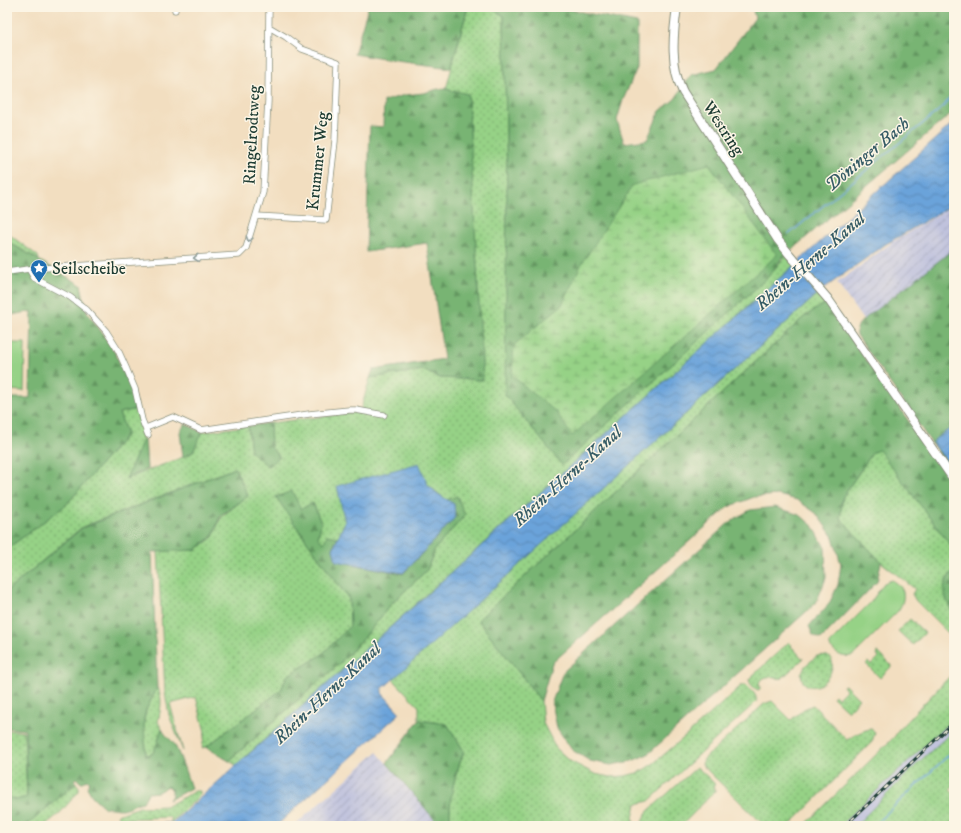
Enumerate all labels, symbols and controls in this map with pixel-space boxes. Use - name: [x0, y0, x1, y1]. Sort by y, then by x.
- street label: Ringelrodtweg: [238, 84, 266, 185]
- street label: Westring: [697, 96, 749, 161]
- street label: Krummer Weg: [302, 110, 334, 212]
- water label: Döninger Bach: [821, 113, 914, 196]
- water label: Rhein-Herne-Kanal: [750, 206, 872, 316]
- one-way arrow: [245, 235, 254, 242]
- one-way arrow: [193, 253, 199, 262]
- place icon: Seilscheibe: [29, 258, 49, 283]
- place label: Seilscheibe: [52, 258, 126, 280]
- water label: Rhein-Herne-Kanal: [508, 421, 628, 532]
- water label: Rhein-Herne-Kanal: [269, 637, 388, 750]

